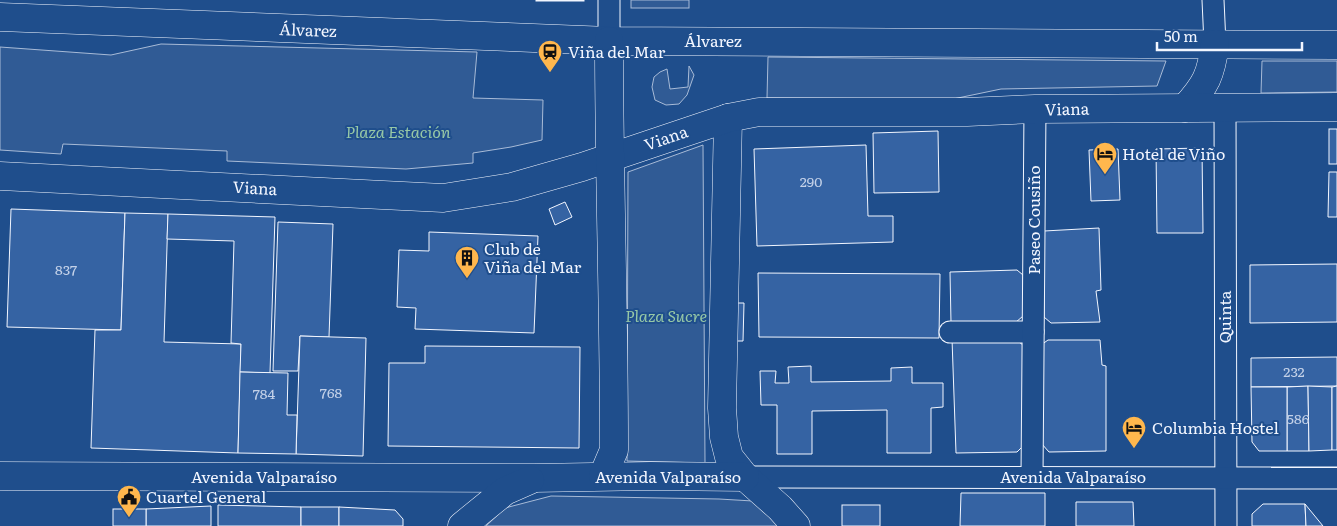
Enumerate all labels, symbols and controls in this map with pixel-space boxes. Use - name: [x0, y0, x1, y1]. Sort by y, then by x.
- street label: Álvarez: [279, 16, 338, 42]
- scale bar: [1157, 20, 1302, 52]
- text: 50 m: [1164, 24, 1198, 47]
- street label: Álvarez: [684, 28, 742, 52]
- station icon: Viña del Mar: [537, 39, 563, 73]
- place label: Viña del Mar: [568, 39, 666, 63]
- street label: Viana: [1044, 96, 1090, 120]
- street label: Viana: [641, 118, 691, 156]
- park label: Plaza Estación: [345, 119, 451, 143]
- hotel icon: Hotel de Viño: [1092, 141, 1118, 175]
- place label: Hotel de Viño: [1122, 141, 1225, 165]
- street label: Paseo Cousiño: [1021, 165, 1045, 275]
- house number: 290: [800, 171, 822, 191]
- street label: Viana: [232, 174, 278, 200]
- place label: Club de Viña del Mar: [484, 236, 582, 278]
- building icon: Club de Viña del Mar: [454, 245, 480, 279]
- house number: 837: [55, 259, 77, 279]
- street label: Quinta: [1212, 290, 1236, 343]
- park label: Plaza Sucre: [625, 303, 707, 327]
- house number: 232: [1283, 361, 1305, 381]
- house number: 768: [320, 382, 342, 402]
- house number: 784: [253, 383, 276, 403]
- house number: 586: [1287, 408, 1310, 428]
- hotel icon: Columbia Hostel: [1121, 415, 1147, 449]
- place label: Columbia Hostel: [1152, 415, 1279, 439]
- street label: Avenida Valparaíso: [191, 464, 337, 488]
- street label: Avenida Valparaíso: [595, 464, 741, 488]
- street label: Avenida Valparaíso: [1000, 464, 1146, 488]
- public building icon: Cuartel General: [116, 484, 142, 518]
- place label: Cuartel General: [146, 484, 266, 508]

